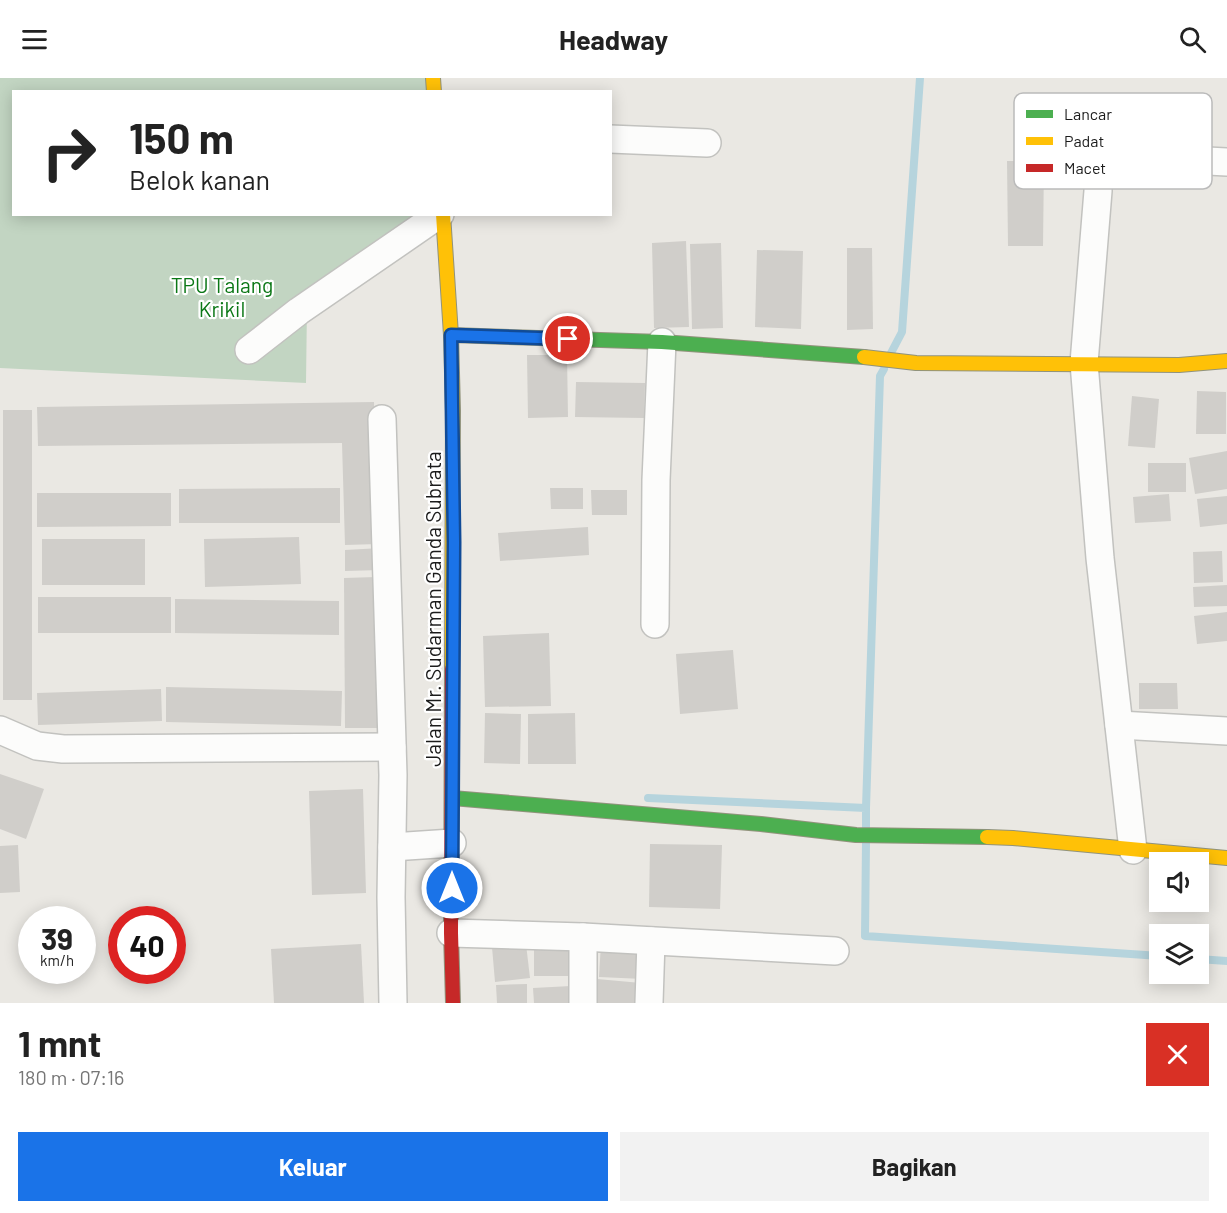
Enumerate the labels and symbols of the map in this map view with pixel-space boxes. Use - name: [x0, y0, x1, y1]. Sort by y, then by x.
- legend: [1014, 93, 1212, 189]
- text: Lancar: [1064, 104, 1112, 123]
- text: Padat: [1064, 131, 1104, 150]
- text: Macet: [1064, 158, 1106, 177]
- park label: TPU Talang Krikil: [171, 272, 273, 321]
- pin: [542, 313, 593, 364]
- street label: Jalan Mr. Sudarman Ganda Subrata: [420, 451, 445, 767]
- position arrow: [420, 856, 484, 920]
- speed limit sign: 40: [108, 906, 186, 984]

